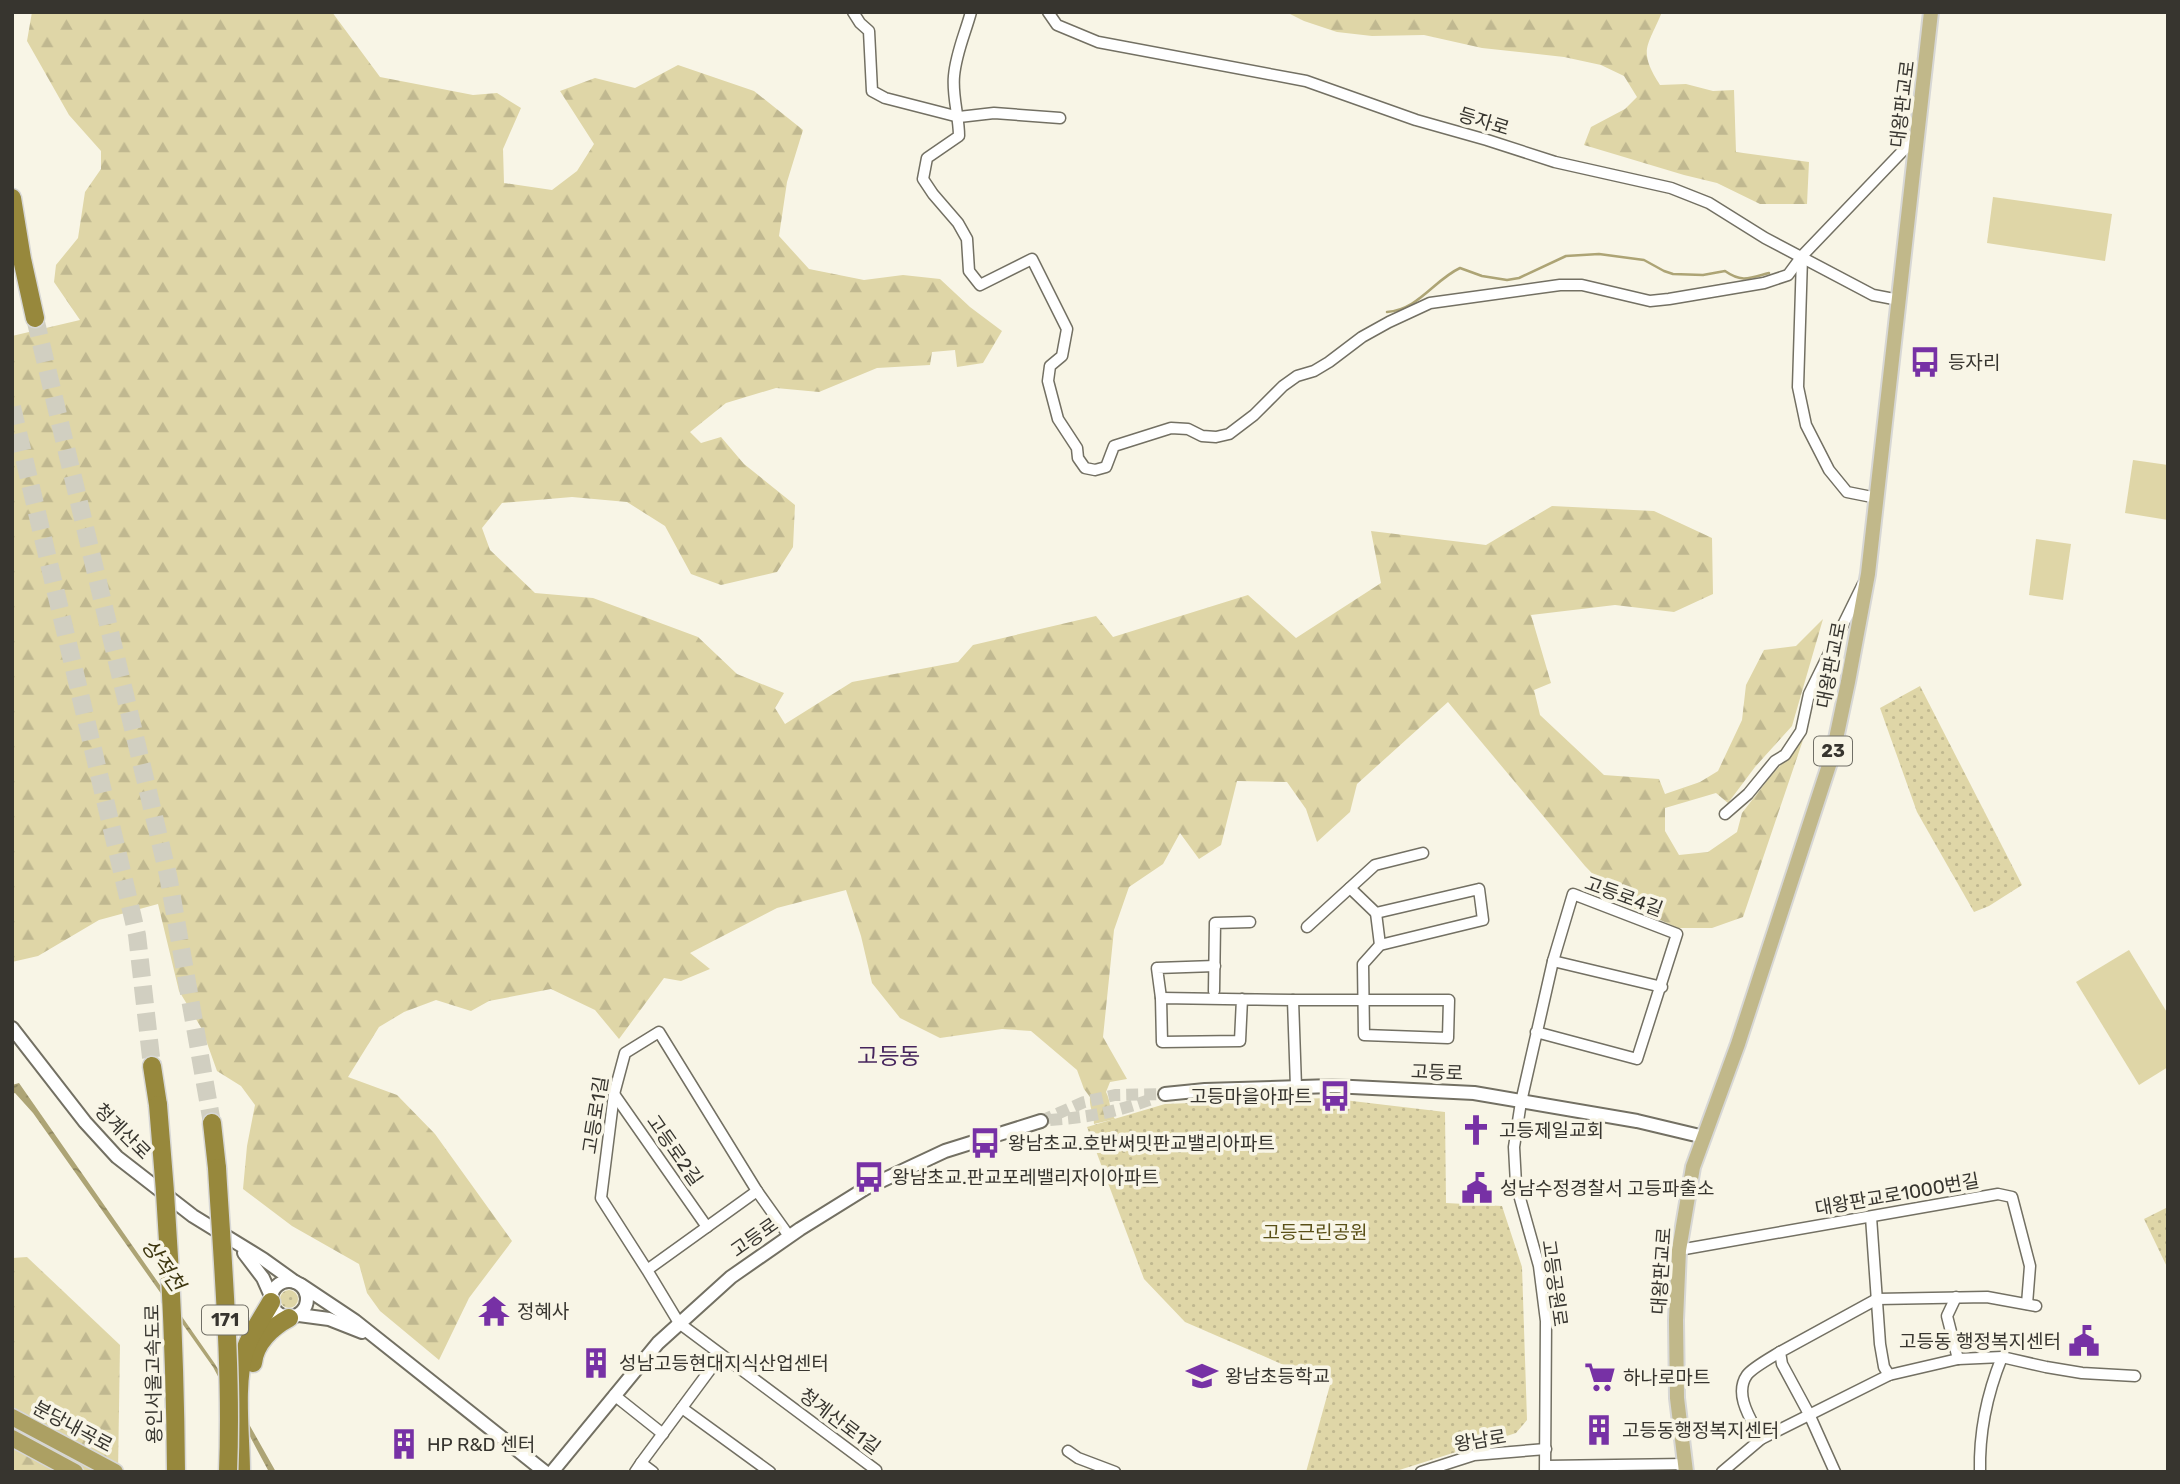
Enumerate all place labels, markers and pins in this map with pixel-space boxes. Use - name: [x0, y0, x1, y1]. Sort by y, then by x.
- bus stop icon: 등자리: [1908, 345, 1942, 379]
- place label: 등자리: [1948, 351, 2000, 374]
- bus stop icon: 고등마을아파트: [1318, 1079, 1352, 1113]
- place label: 고등마을아파트: [1190, 1085, 1312, 1108]
- church icon: 고등제일교회: [1459, 1113, 1493, 1147]
- place label: 고등제일교회: [1499, 1119, 1604, 1142]
- bus stop icon: 왕남초교.호반써밋판교밸리아파트: [968, 1126, 1002, 1160]
- place label: 왕남초교.호반써밋판교밸리아파트: [1008, 1132, 1275, 1155]
- bus stop icon: 왕남초교.판교포레밸리자이아파트: [852, 1160, 886, 1194]
- place label: 왕남초교.판교포레밸리자이아파트: [892, 1166, 1159, 1189]
- public building icon: 성남수정경찰서 고등파출소: [1460, 1171, 1494, 1205]
- place label: 성남수정경찰서 고등파출소: [1500, 1177, 1714, 1200]
- temple icon: 정혜사: [477, 1294, 511, 1328]
- place label: 정혜사: [517, 1300, 569, 1323]
- public building icon: 고등동 행정복지센터: [2067, 1324, 2101, 1358]
- place label: 고등동 행정복지센터: [1899, 1330, 2061, 1353]
- building icon: 성남고등현대지식산업센터: [579, 1346, 613, 1380]
- place label: 성남고등현대지식산업센터: [619, 1352, 829, 1375]
- school or university icon: 왕남초등학교: [1185, 1359, 1219, 1393]
- supermarket icon: 하나로마트: [1583, 1360, 1617, 1394]
- place label: 왕남초등학교: [1225, 1365, 1330, 1388]
- place label: 하나로마트: [1623, 1366, 1710, 1389]
- building icon: 고등동행정복지센터: [1582, 1413, 1616, 1447]
- place label: 고등동행정복지센터: [1622, 1419, 1779, 1442]
- building icon: HP R&D 센터: [387, 1427, 421, 1461]
- place label: HP R&D 센터: [427, 1433, 535, 1456]

